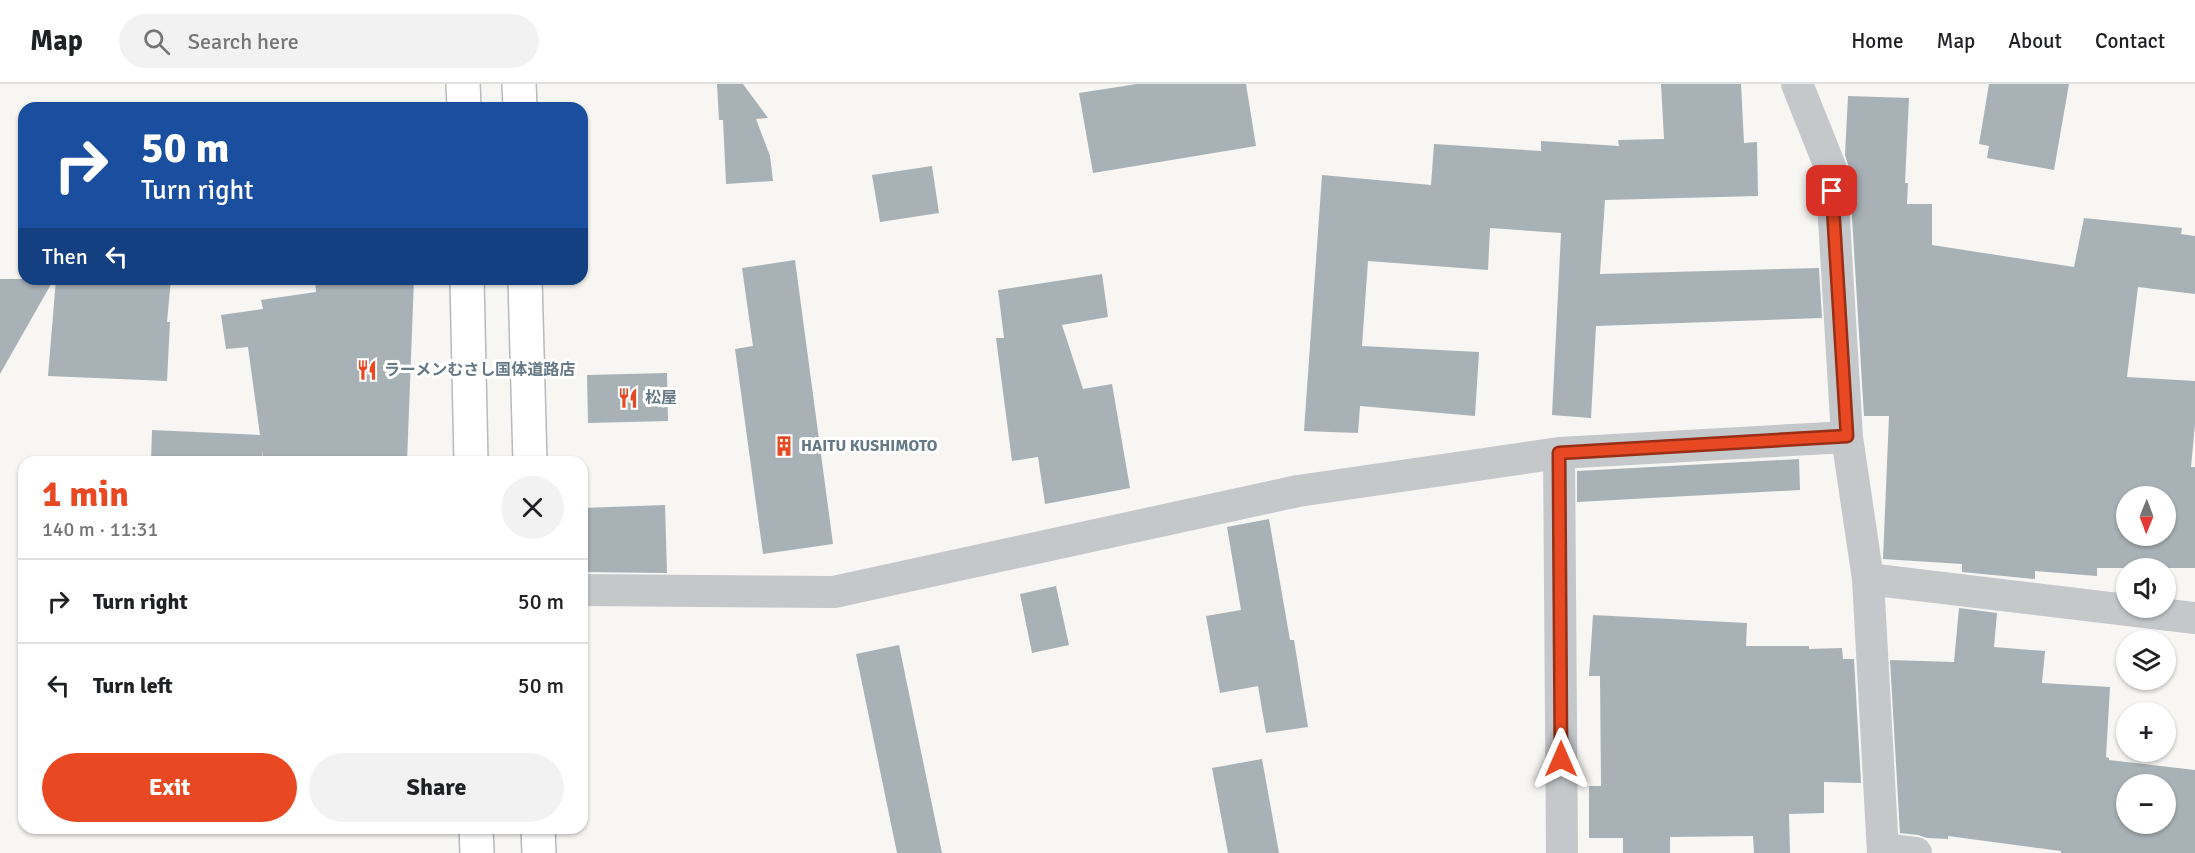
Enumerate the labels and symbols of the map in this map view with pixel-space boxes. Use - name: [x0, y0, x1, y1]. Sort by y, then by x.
- pin: [1806, 165, 1857, 216]
- restaurant icon: ラーメンむさし国体道路店: [355, 358, 379, 382]
- place label: ラーメンむさし国体道路店: [384, 360, 575, 380]
- restaurant icon: 松屋: [616, 386, 640, 410]
- place label: 松屋: [645, 388, 677, 408]
- building icon: HAITU KUSHIMOTO: [772, 434, 796, 458]
- place label: HAITU KUSHIMOTO: [801, 436, 938, 456]
- north arrow: [2116, 486, 2176, 546]
- position arrow: [1529, 727, 1593, 791]

